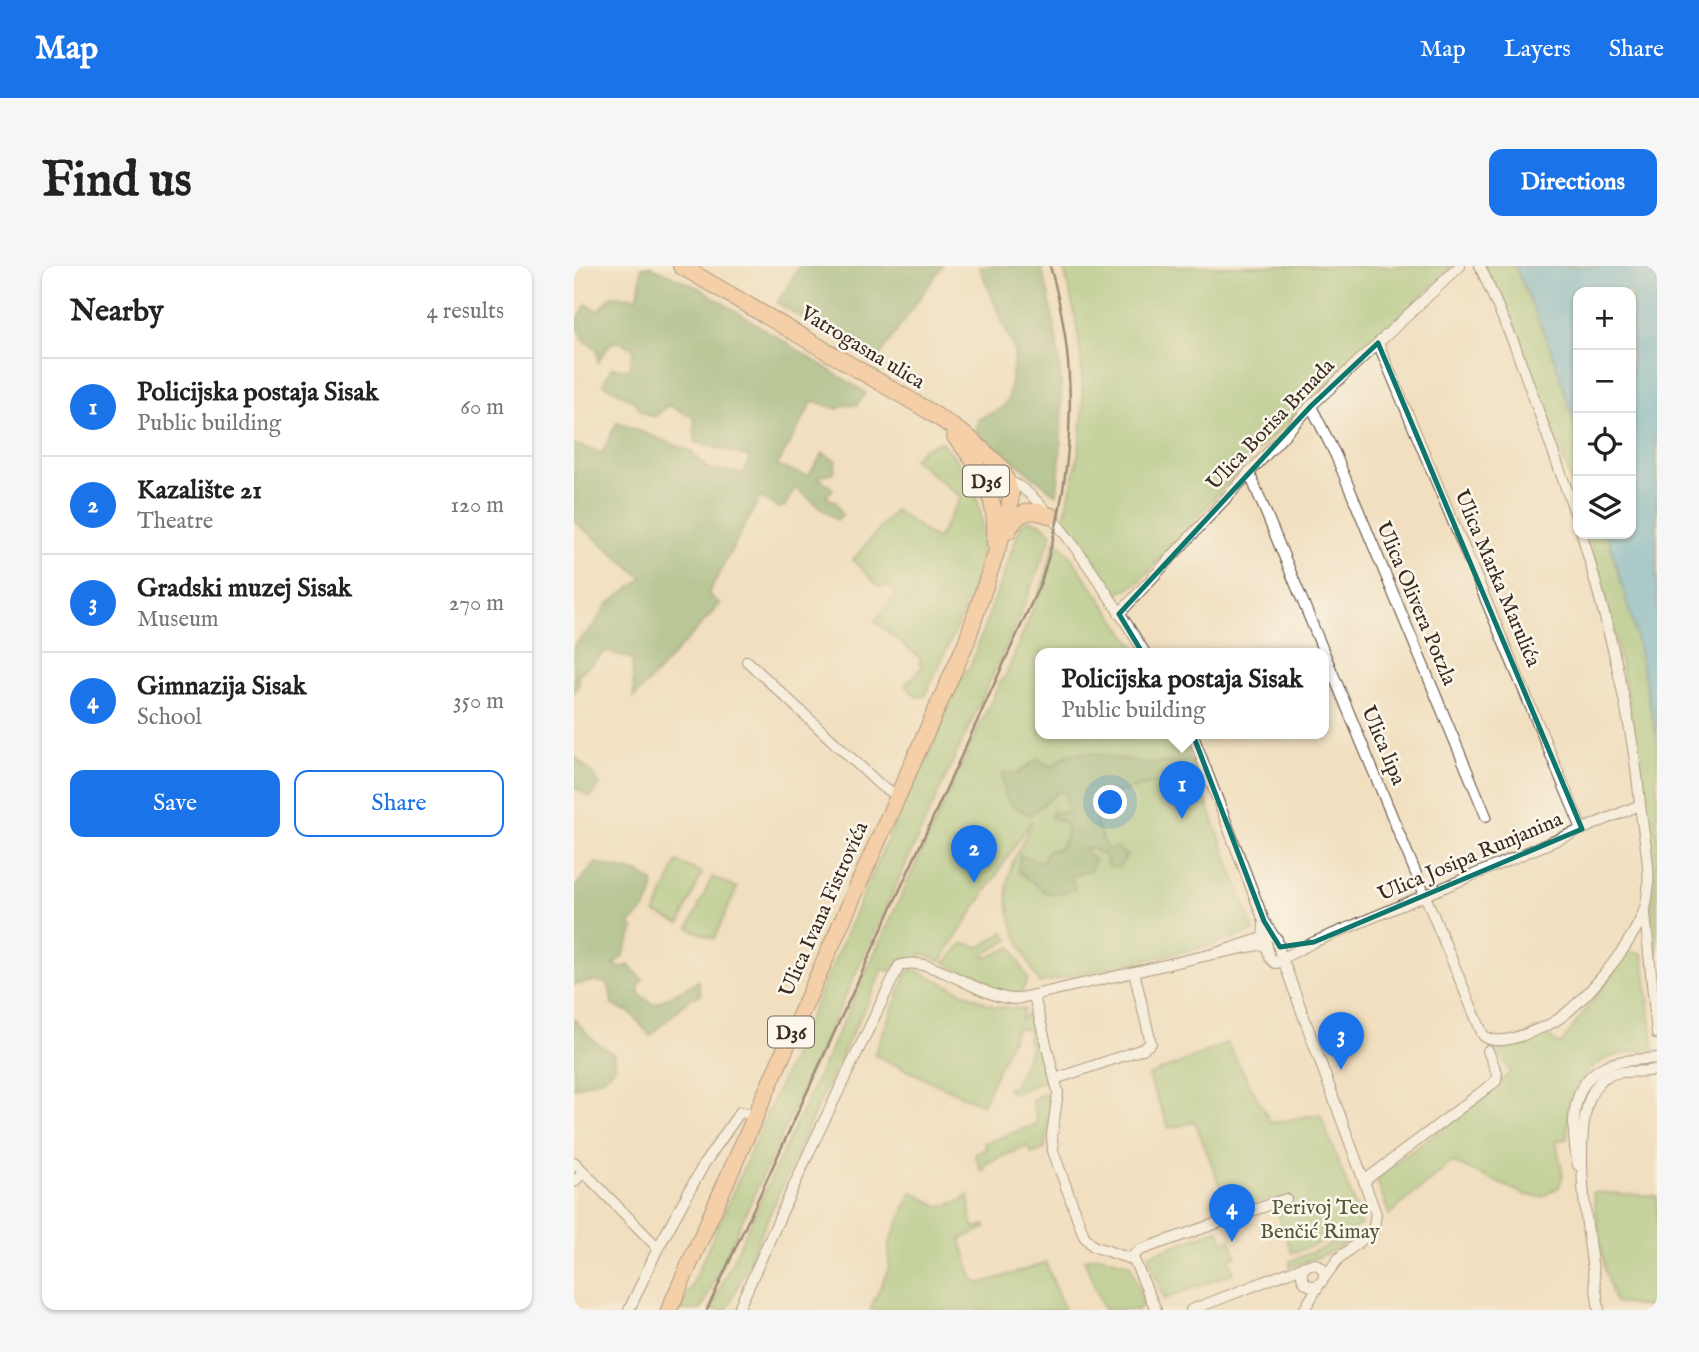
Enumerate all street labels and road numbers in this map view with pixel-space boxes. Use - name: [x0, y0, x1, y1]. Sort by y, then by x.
- street label: Vatrogasna ulica: [794, 300, 930, 397]
- street label: Ulica Borisa Brnada: [1201, 353, 1342, 497]
- road number: D36: [963, 466, 1009, 496]
- street label: Ulica Marka Marulića: [1447, 486, 1547, 672]
- street label: Ulica Olivera Potzla: [1369, 518, 1463, 691]
- street label: Ulica lipa: [1354, 702, 1412, 790]
- street label: Ulica Josipa Runjanina: [1374, 806, 1568, 909]
- street label: Ulica Ivana Fistrovića: [774, 817, 875, 1001]
- road number: D36: [768, 1016, 814, 1048]

